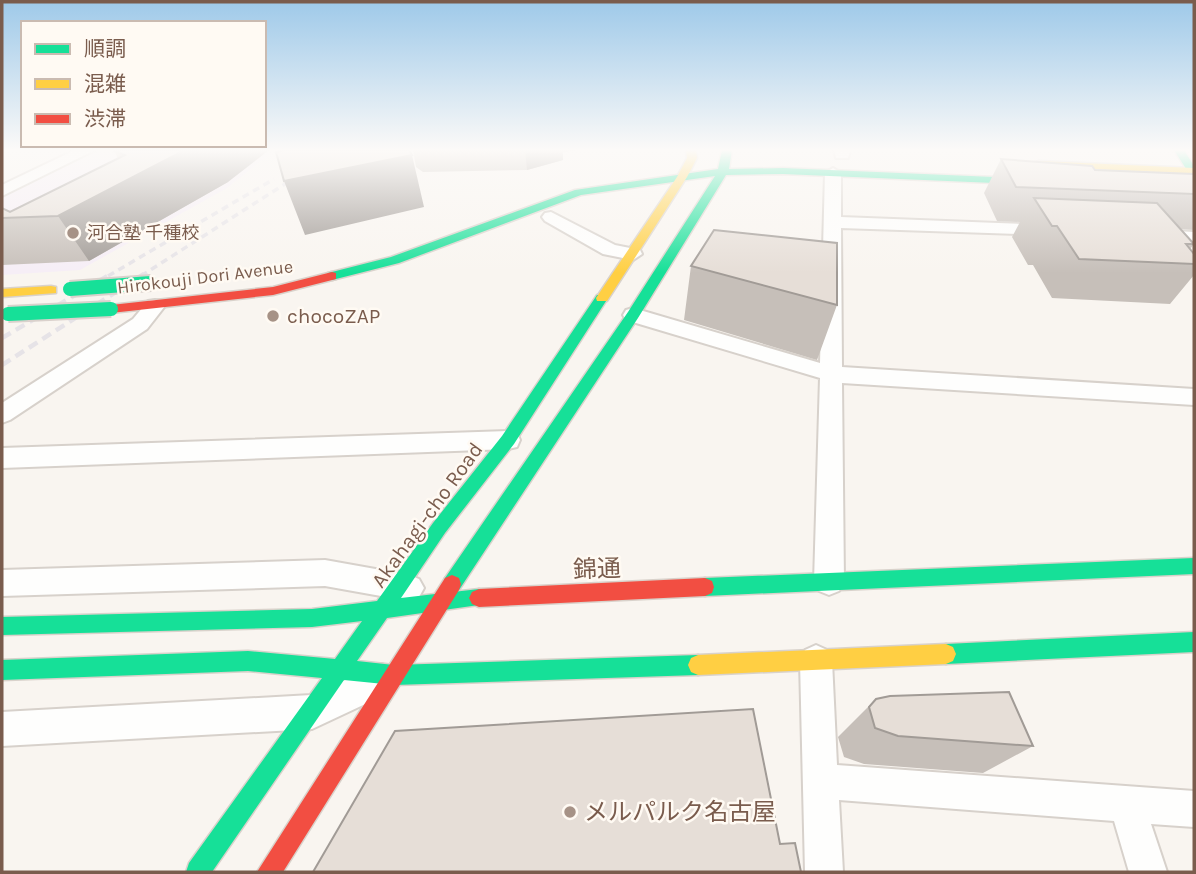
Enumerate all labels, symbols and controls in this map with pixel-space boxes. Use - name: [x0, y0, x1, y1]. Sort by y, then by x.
- legend: [21, 21, 266, 147]
- text: 順調: [84, 37, 126, 61]
- text: 混雑: [84, 72, 126, 96]
- text: 渋滞: [84, 107, 126, 131]
- place label: 河合塾 千種校: [87, 222, 199, 244]
- marker: 河合塾 千種校: [65, 225, 81, 241]
- street label: Hirokouji Dori Avenue: [116, 255, 294, 299]
- place label: chocoZAP: [287, 304, 380, 328]
- marker: chocoZAP: [265, 308, 281, 324]
- street label: Akahagi-cho Road: [366, 438, 488, 592]
- street label: 錦通: [573, 554, 621, 584]
- place label: メルパルク名古屋: [584, 798, 776, 826]
- marker: メルパルク名古屋: [562, 804, 578, 820]

